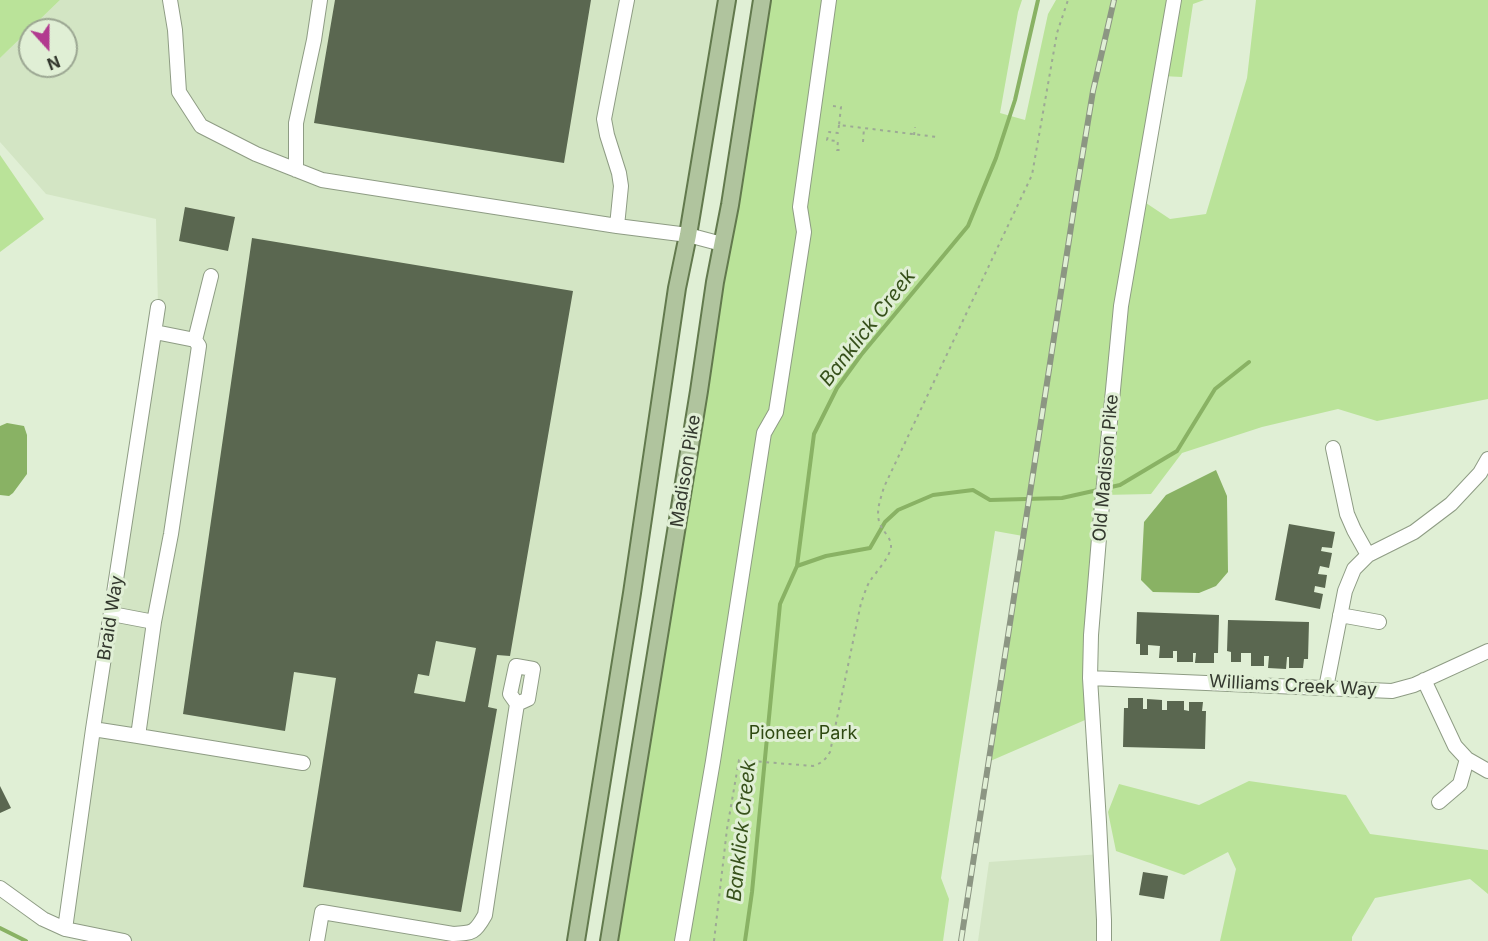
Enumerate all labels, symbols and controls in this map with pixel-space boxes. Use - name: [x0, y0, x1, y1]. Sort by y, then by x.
- north arrow: [18, 18, 78, 78]
- text: N: [44, 51, 63, 74]
- water label: Banklick Creek: [815, 265, 921, 391]
- street label: Old Madison Pike: [1089, 393, 1123, 543]
- street label: Madison Pike: [666, 413, 706, 529]
- street label: Braid Way: [94, 574, 128, 662]
- street label: Williams Creek Way: [1209, 671, 1377, 701]
- park label: Pioneer Park: [749, 723, 857, 745]
- water label: Banklick Creek: [723, 759, 761, 903]

